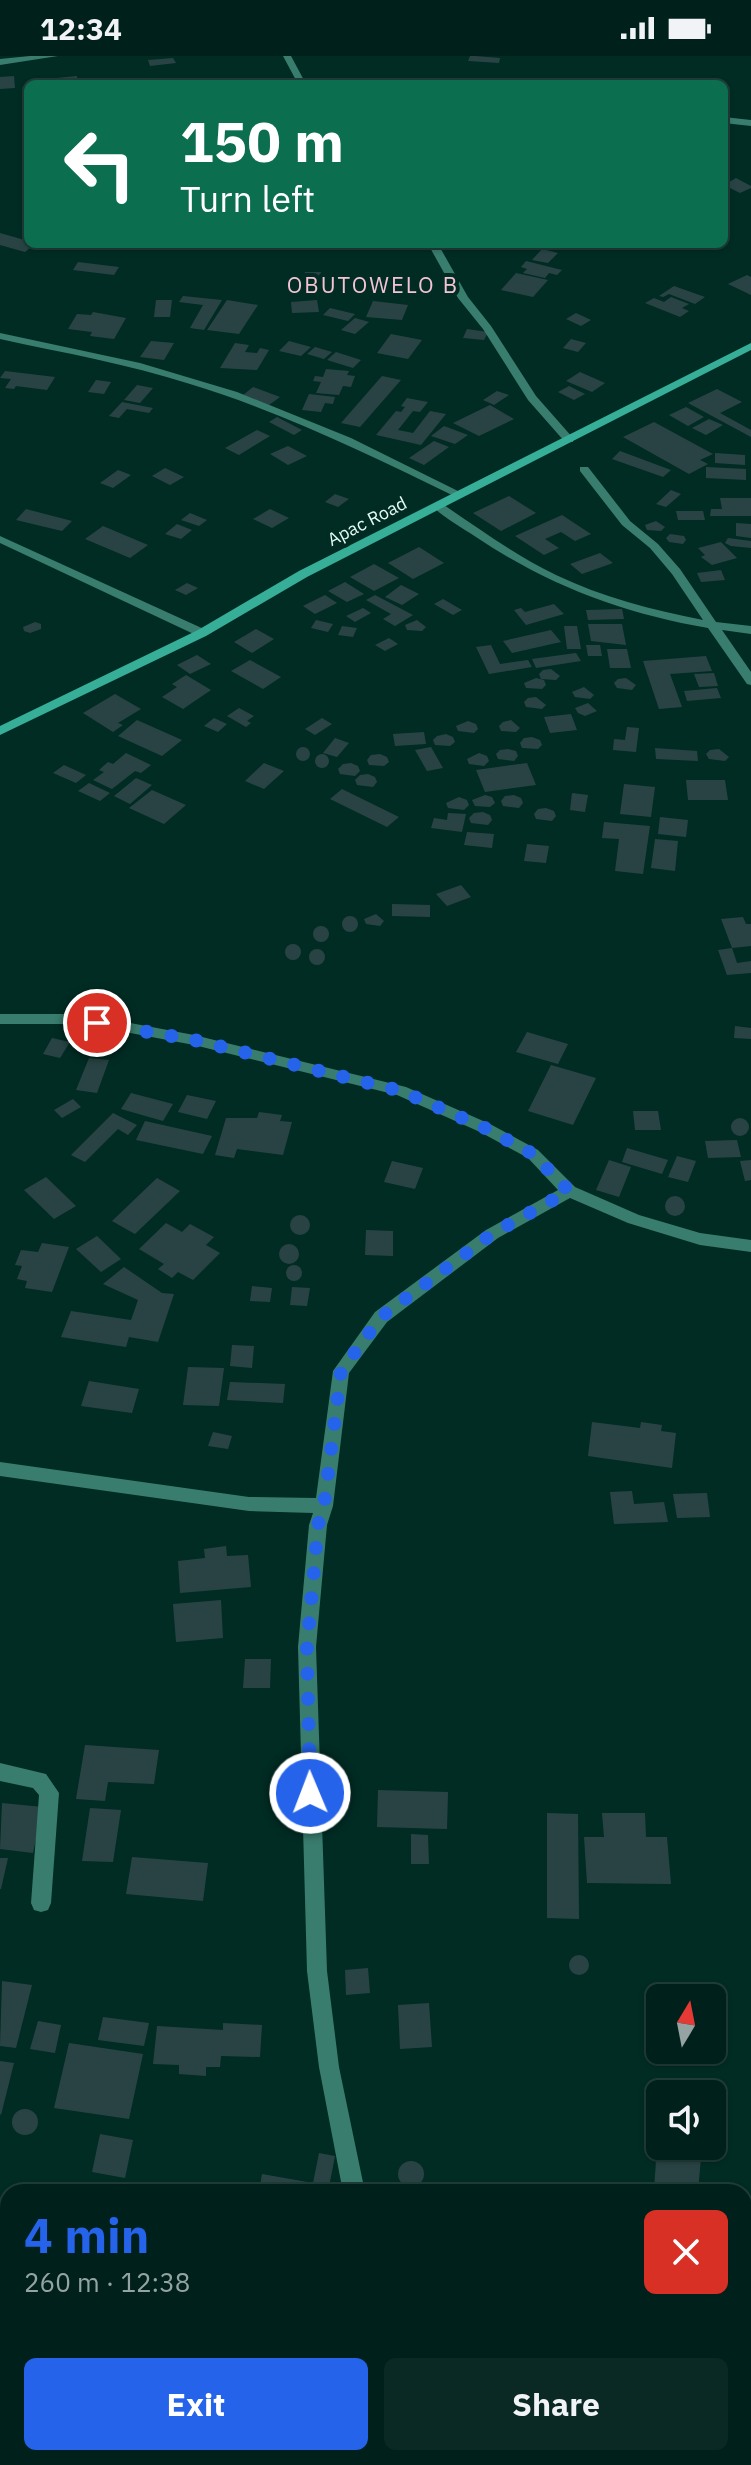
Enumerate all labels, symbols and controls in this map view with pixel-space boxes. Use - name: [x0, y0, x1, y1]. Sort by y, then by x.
- text: 12:34: [40, 9, 122, 48]
- text: 150 m: [180, 105, 344, 177]
- icon: left: [48, 112, 152, 216]
- text: Turn left: [180, 175, 315, 222]
- district label: OBUTOWELO B: [287, 270, 459, 299]
- street label: Apac Road: [323, 491, 411, 551]
- pin: [63, 989, 131, 1057]
- icon: arrive: [75, 1001, 119, 1045]
- position arrow: [268, 1751, 352, 1835]
- north arrow: [646, 1984, 726, 2064]
- map controls: [646, 1984, 726, 2160]
- button: sound: [646, 2080, 726, 2160]
- text: 4 min: [24, 2204, 149, 2266]
- button: close: [644, 2210, 728, 2294]
- text: 260 m · 12:38: [24, 2265, 190, 2299]
- button: Exit: [24, 2358, 368, 2450]
- button: Share: [384, 2358, 728, 2450]

